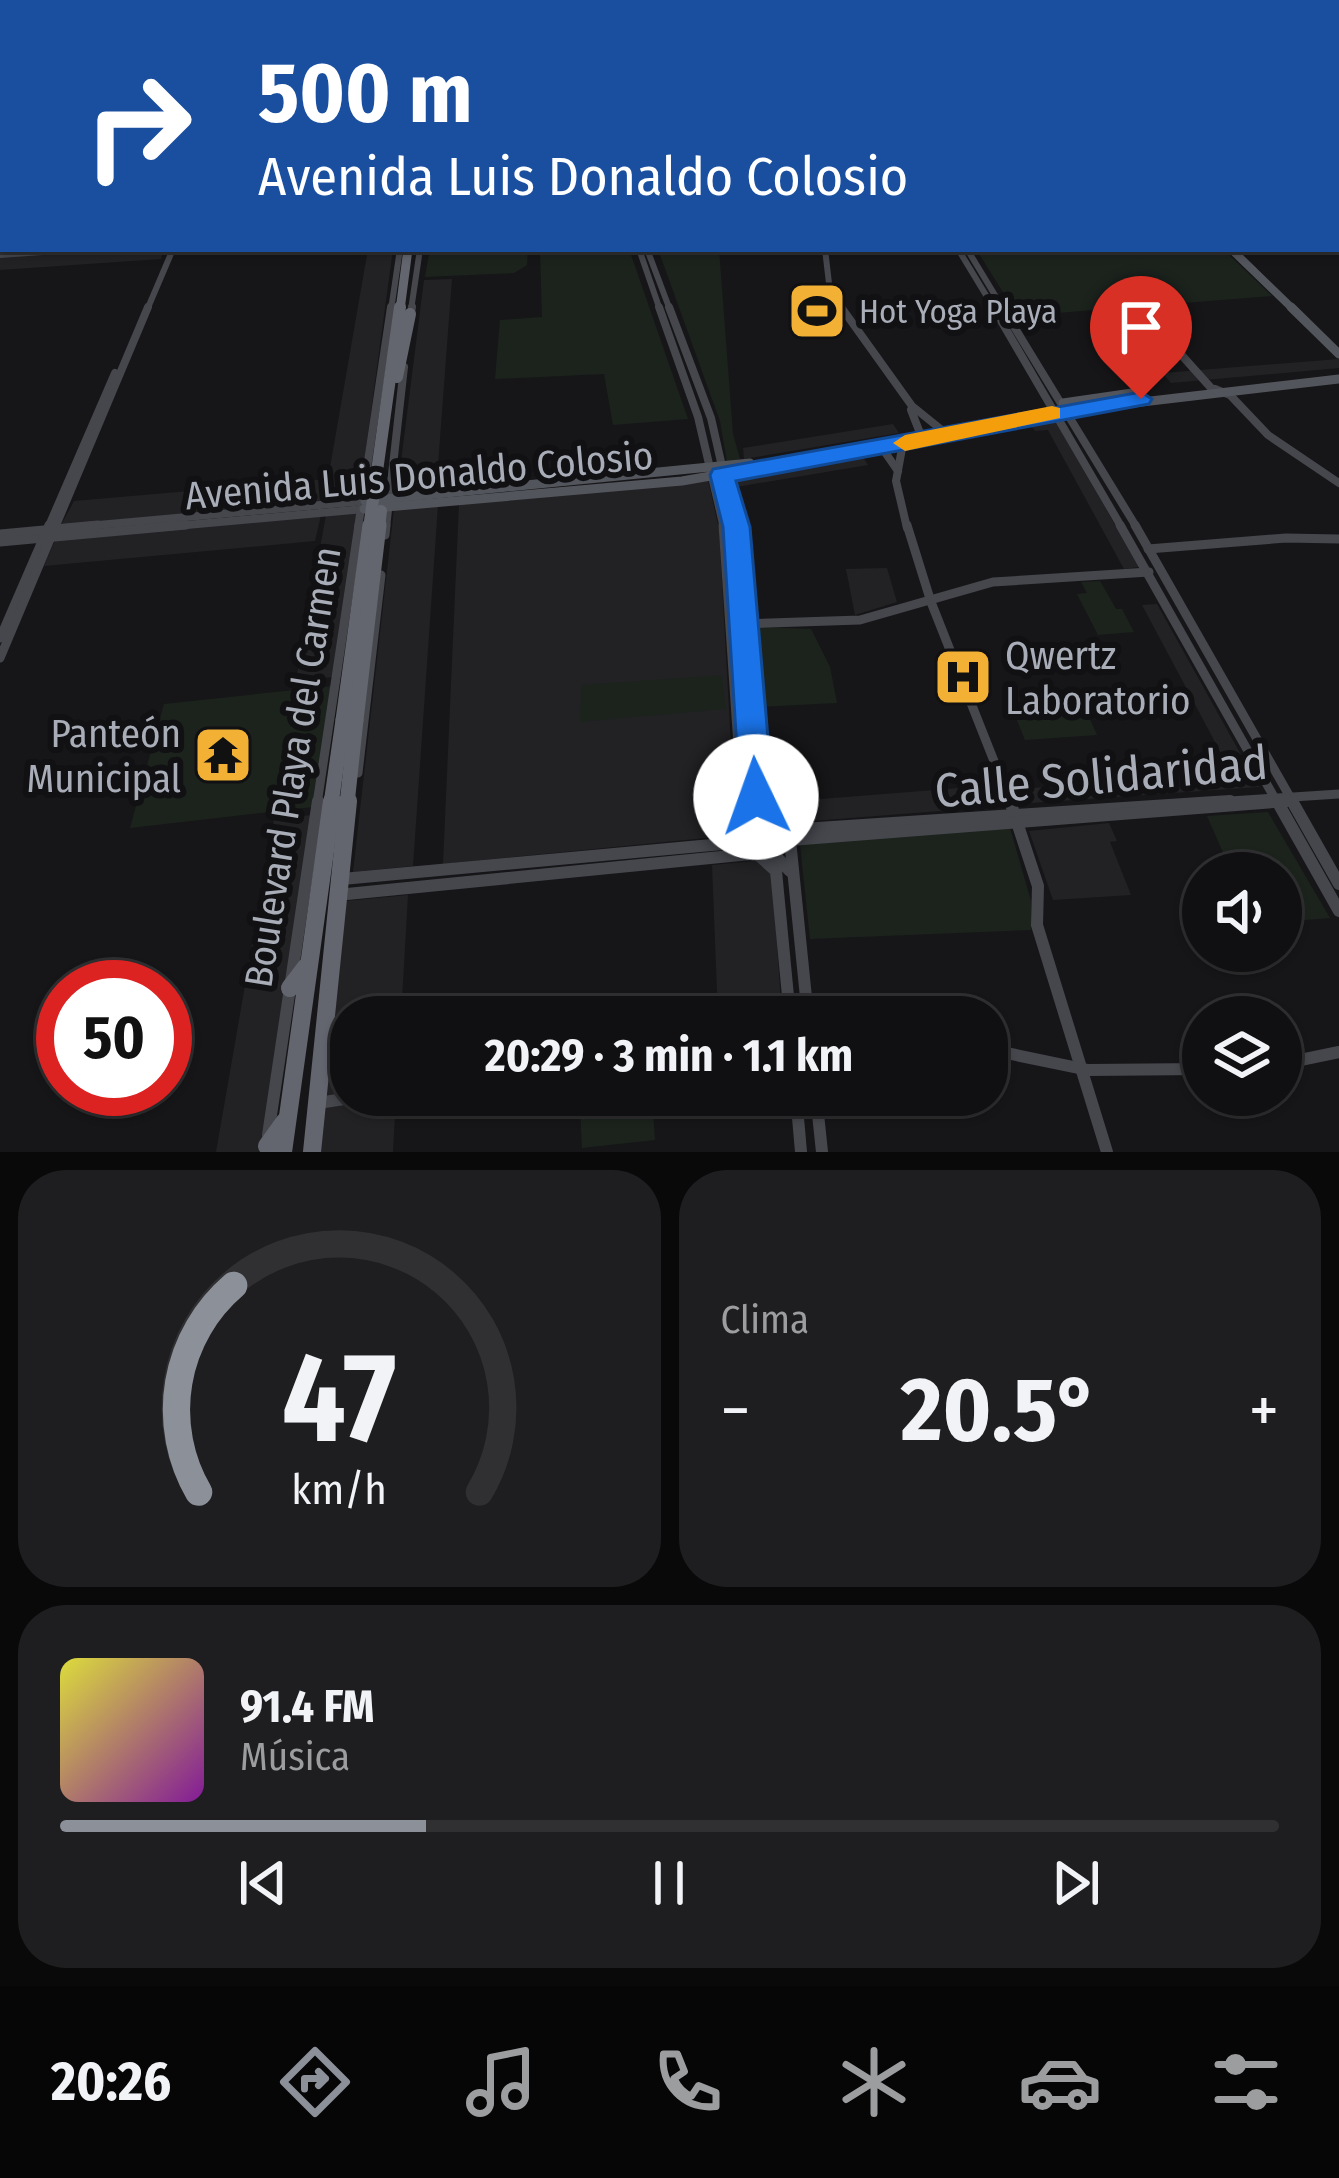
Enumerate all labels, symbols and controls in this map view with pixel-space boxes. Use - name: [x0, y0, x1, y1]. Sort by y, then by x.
- text: 500 m: [258, 43, 473, 144]
- icon: right: [60, 48, 216, 204]
- text: Avenida Luis Donaldo Colosio: [258, 145, 908, 209]
- pin: [1090, 276, 1192, 399]
- sports icon: Hot Yoga Playa: [786, 280, 848, 342]
- place label: Hot Yoga Playa: [859, 292, 1057, 332]
- icon: arrive: [1108, 294, 1174, 360]
- street label: Avenida Luis Donaldo Colosio: [183, 433, 655, 519]
- street label: Boulevard Playa del Carmen: [235, 544, 351, 991]
- place label: Qwertz Laboratorio: [1005, 633, 1191, 724]
- hospital icon: Qwertz Laboratorio: [932, 646, 994, 708]
- place label: Panteón Municipal: [27, 711, 181, 802]
- temple icon: Panteón Municipal: [192, 724, 254, 786]
- position arrow: [693, 734, 819, 860]
- street label: Calle Solidaridad: [932, 734, 1270, 820]
- map controls: [1182, 852, 1302, 1116]
- button: sound: [1182, 852, 1302, 972]
- speed limit sign: 50: [36, 960, 192, 1116]
- button: layers: [1182, 996, 1302, 1116]
- text: 20:29 · 3 min · 1.1 km: [485, 1029, 853, 1083]
- text: Clima: [721, 1297, 809, 1343]
- text: 47: [282, 1324, 397, 1474]
- text: 20.5°: [901, 1356, 1098, 1464]
- text: −: [721, 1371, 750, 1450]
- text: +: [1249, 1371, 1279, 1450]
- text: km/h: [291, 1463, 387, 1514]
- text: 91.4 FM: [240, 1680, 375, 1734]
- text: Música: [240, 1734, 350, 1780]
- icon: previous: [230, 1850, 296, 1916]
- icon: pause: [636, 1850, 702, 1916]
- icon: next: [1043, 1850, 1109, 1916]
- icon: directions: [273, 2040, 357, 2124]
- icon: music: [459, 2040, 543, 2124]
- icon: phone: [646, 2040, 730, 2124]
- icon: climate: [832, 2040, 916, 2124]
- icon: car: [1018, 2040, 1102, 2124]
- icon: filters: [1204, 2040, 1288, 2124]
- text: 20:26: [51, 2050, 171, 2114]

